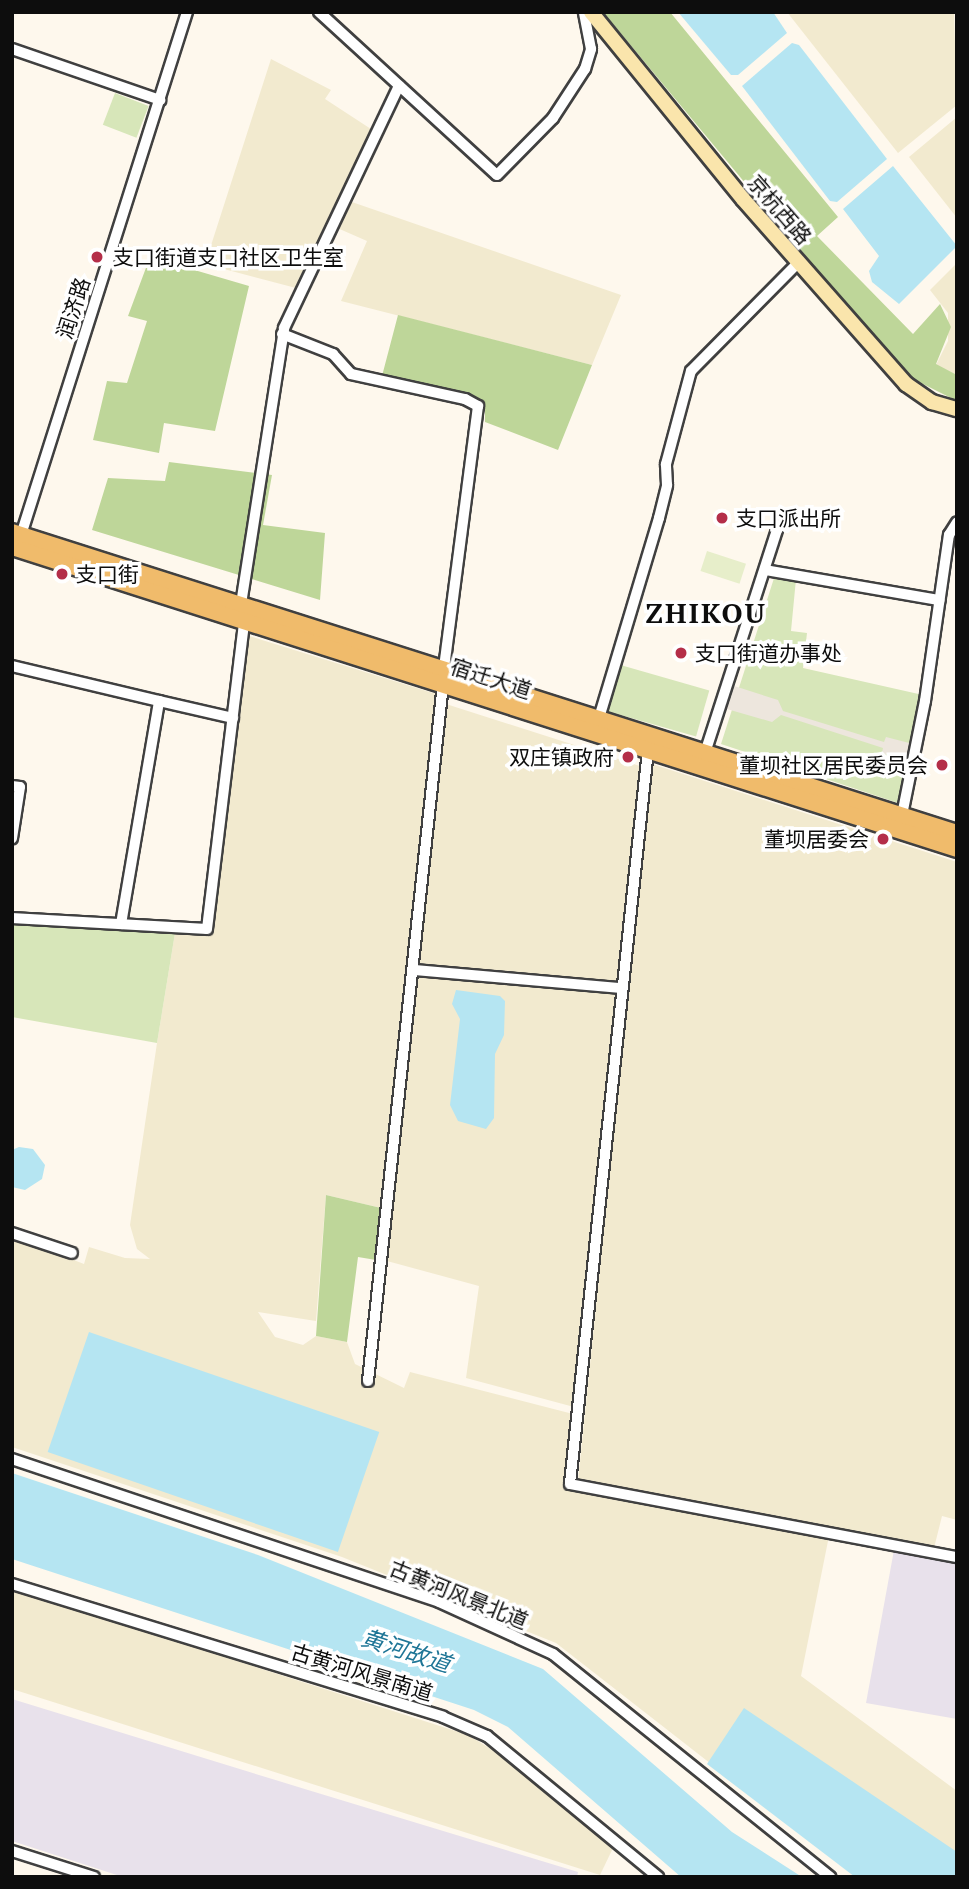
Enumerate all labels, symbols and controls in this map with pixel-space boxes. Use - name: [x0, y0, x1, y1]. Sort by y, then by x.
- street label: 京杭西路: [743, 169, 817, 249]
- place label: 支口街道支口社区卫生室: [113, 244, 344, 270]
- marker: 支口街道支口社区卫生室: [87, 247, 107, 267]
- street label: 润济路: [51, 274, 95, 342]
- place label: 支口派出所: [736, 505, 841, 531]
- marker: 支口派出所: [714, 510, 730, 526]
- place label: 支口街: [76, 561, 139, 587]
- marker: 支口街: [54, 566, 70, 582]
- district label: ZHIKOU: [646, 596, 766, 630]
- place label: 支口街道办事处: [695, 640, 842, 666]
- marker: 支口街道办事处: [673, 645, 689, 661]
- street label: 宿迁大道: [447, 653, 535, 703]
- place label: 双庄镇政府: [509, 744, 614, 770]
- marker: 双庄镇政府: [620, 749, 636, 765]
- place label: 董坝社区居民委员会: [739, 752, 928, 778]
- marker: 董坝社区居民委员会: [934, 757, 950, 773]
- place label: 董坝居委会: [764, 826, 869, 852]
- marker: 董坝居委会: [875, 831, 891, 847]
- street label: 古黄河风景北道: [386, 1555, 532, 1633]
- water label: 黄河故道: [358, 1624, 454, 1678]
- street label: 古黄河风景南道: [288, 1638, 436, 1706]

